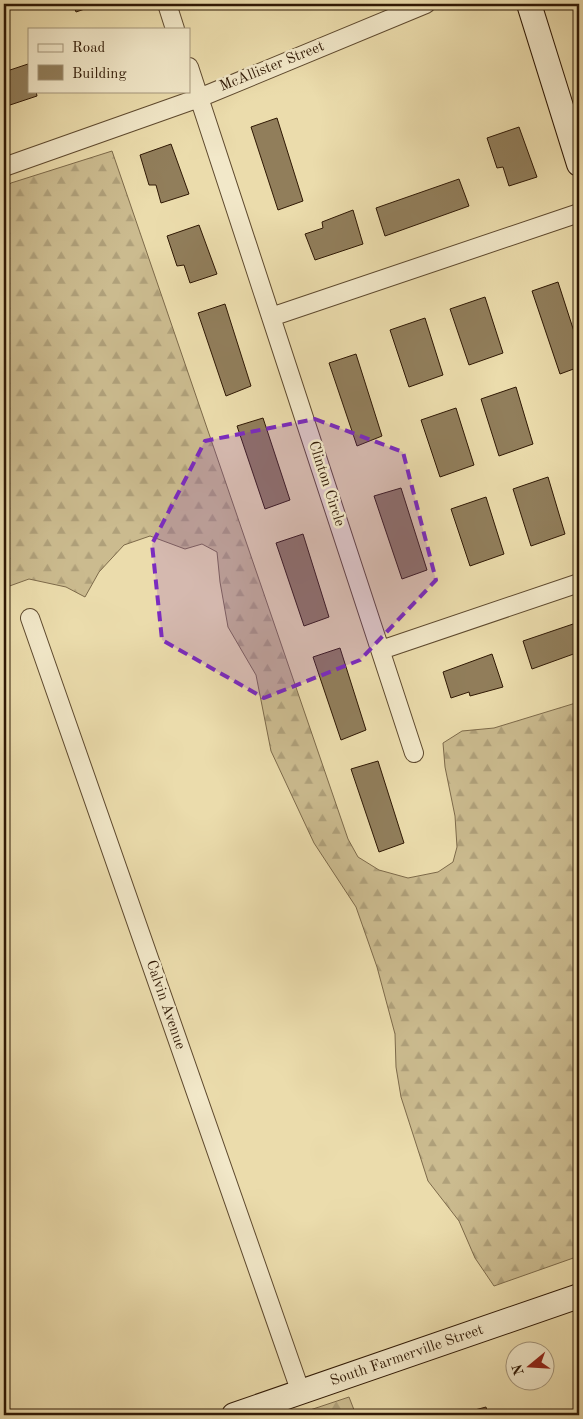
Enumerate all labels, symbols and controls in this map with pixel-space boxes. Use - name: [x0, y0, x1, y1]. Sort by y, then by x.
- legend: [28, 28, 190, 92]
- street label: McAllister Street: [218, 39, 326, 95]
- text: Road: [72, 41, 106, 56]
- text: Building: [72, 67, 127, 82]
- street label: Clinton Circle: [305, 439, 347, 529]
- street label: Calvin Avenue: [143, 958, 187, 1052]
- street label: South Farmerville Street: [328, 1323, 486, 1389]
- north arrow: [506, 1342, 556, 1392]
- text: N: [510, 1362, 527, 1377]

